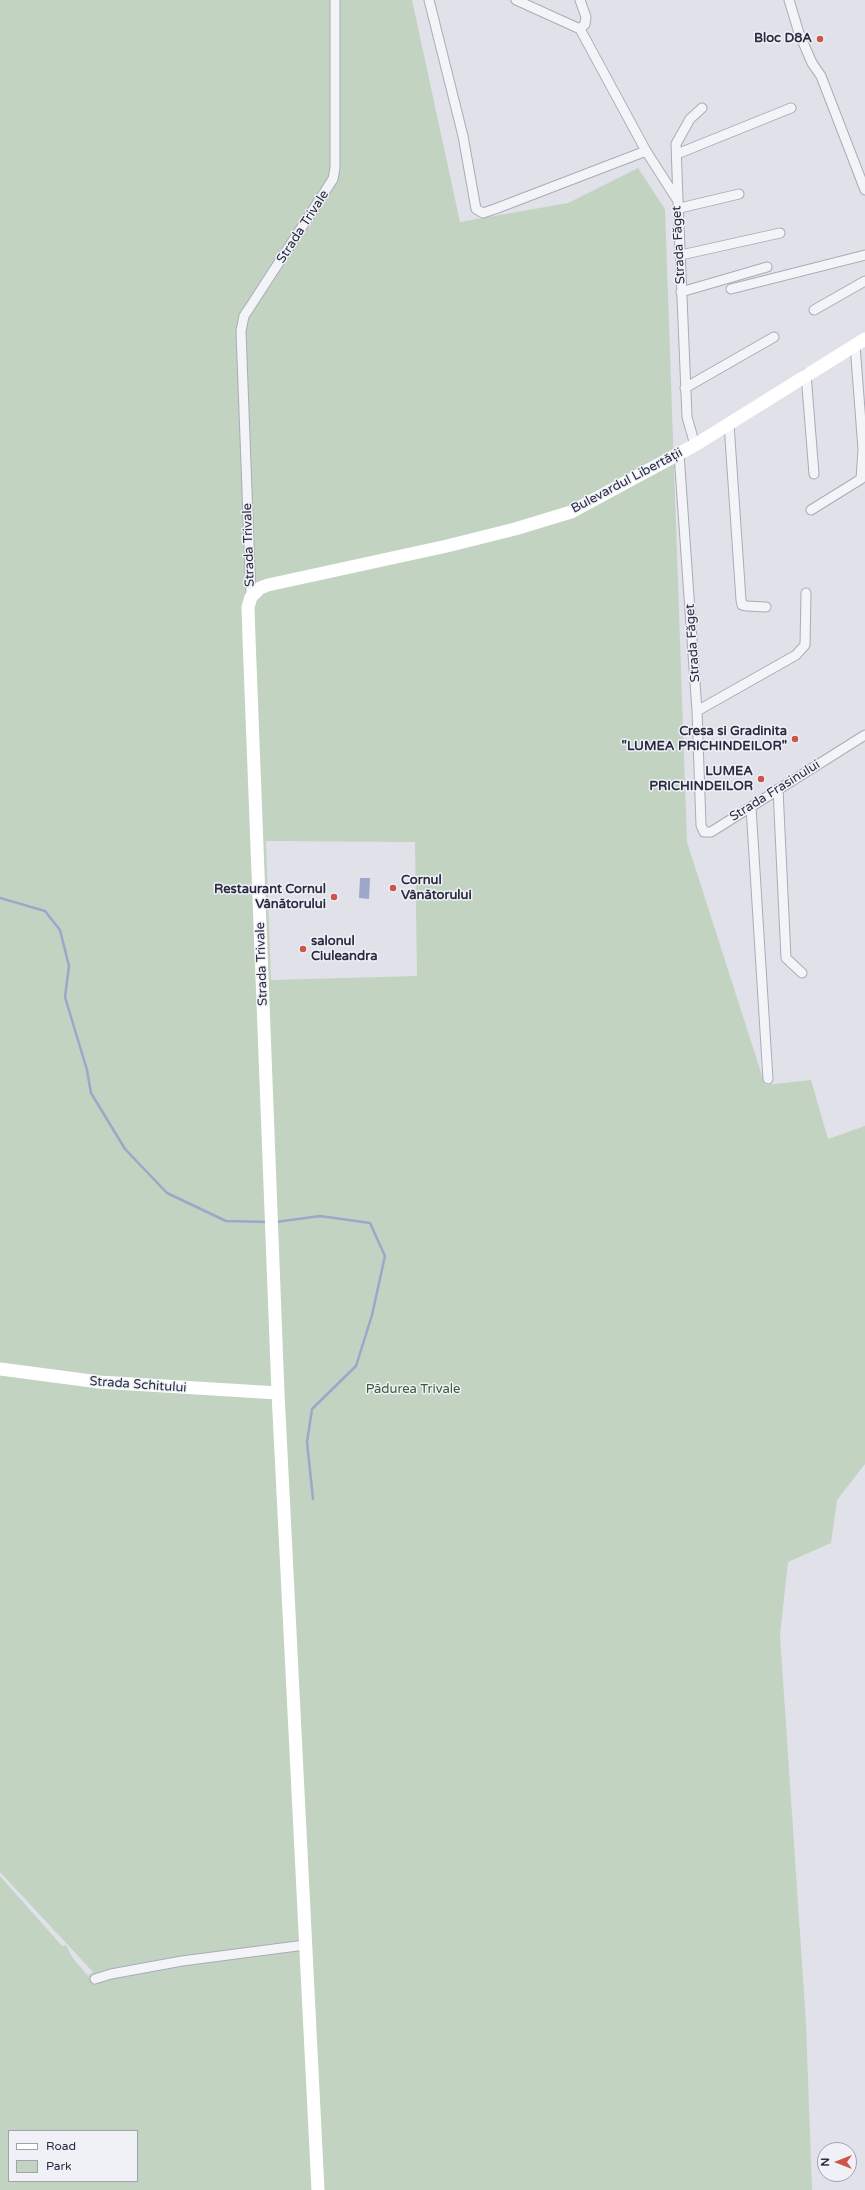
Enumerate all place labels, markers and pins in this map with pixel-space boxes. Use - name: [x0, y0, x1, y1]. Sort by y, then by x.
- place label: Bloc D8A: [754, 31, 812, 47]
- marker: Bloc D8A: [815, 34, 825, 44]
- place label: Cresa si Gradinita "LUMEA PRICHINDEILOR": [622, 724, 787, 755]
- marker: Cresa si Gradinita "LUMEA PRICHINDEILOR": [790, 734, 800, 744]
- place label: LUMEA PRICHINDEILOR: [649, 764, 753, 795]
- marker: LUMEA PRICHINDEILOR: [756, 774, 766, 784]
- place label: Cornul Vânătorului: [401, 873, 472, 904]
- place label: Restaurant Cornul Vânătorului: [214, 882, 326, 913]
- marker: Cornul Vânătorului: [388, 883, 398, 893]
- marker: Restaurant Cornul Vânătorului: [329, 892, 339, 902]
- place label: salonul Ciuleandra: [311, 934, 377, 965]
- marker: salonul Ciuleandra: [298, 944, 308, 954]

